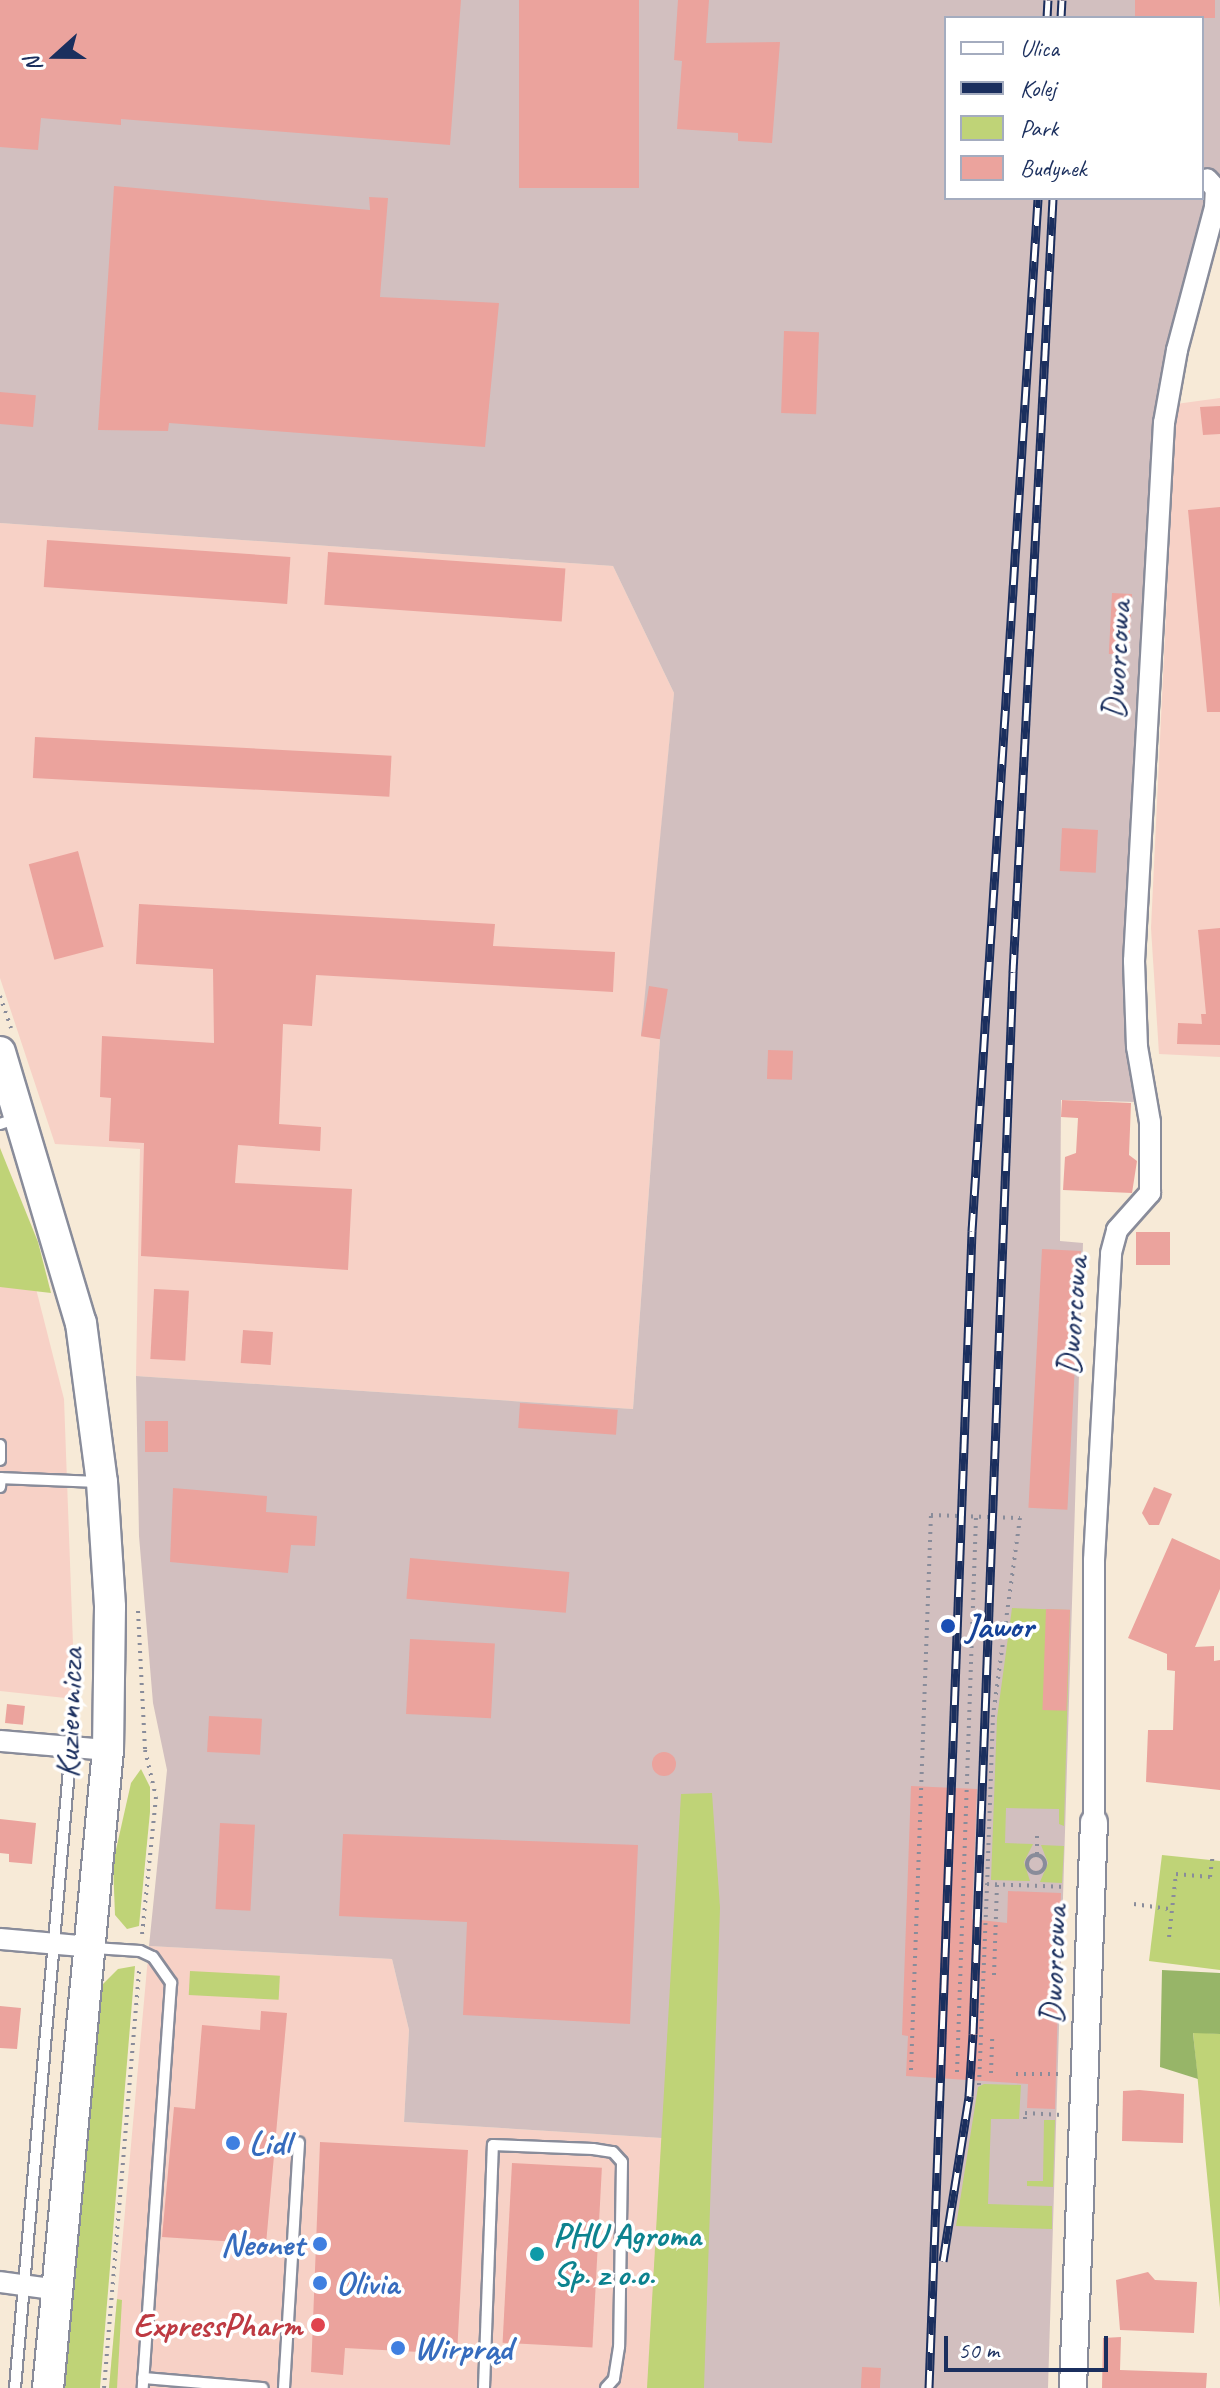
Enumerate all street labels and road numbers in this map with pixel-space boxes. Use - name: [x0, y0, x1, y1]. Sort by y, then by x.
- street label: Dworcowa: [1093, 600, 1139, 720]
- street label: Dworcowa: [1048, 1256, 1096, 1376]
- street label: Kuziennicza: [46, 1647, 92, 1779]
- street label: Dworcowa: [1031, 1905, 1075, 2025]

